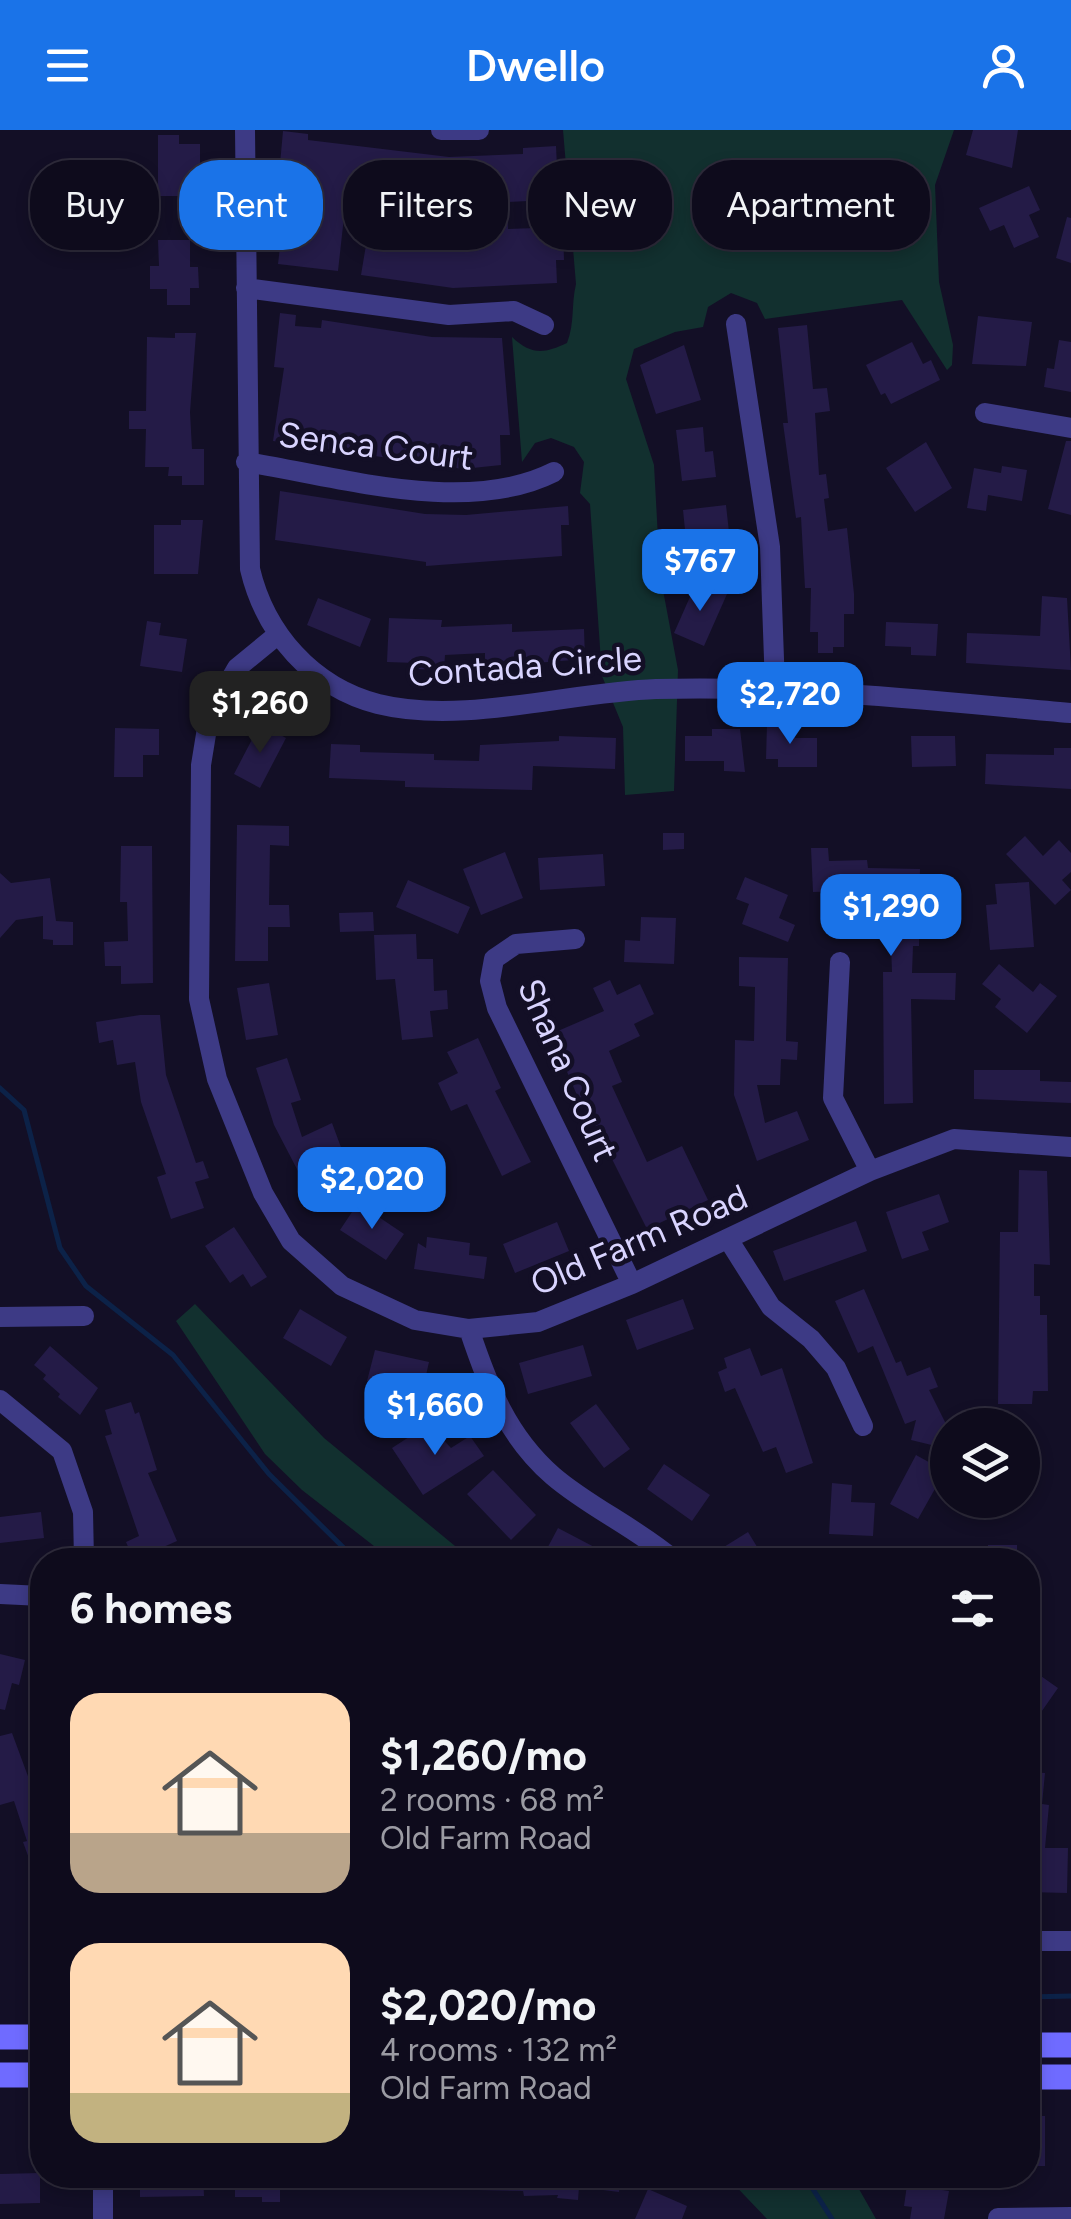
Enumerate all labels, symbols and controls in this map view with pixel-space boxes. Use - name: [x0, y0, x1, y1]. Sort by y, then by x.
- icon: menu: [40, 38, 95, 93]
- text: Dwello: [466, 38, 605, 92]
- icon: person: [976, 38, 1031, 93]
- chip: Buy: [30, 160, 159, 250]
- chip: Rent: [179, 160, 323, 250]
- chip: Filters: [343, 160, 508, 250]
- chip: New: [528, 160, 672, 250]
- chip: Apartment: [692, 160, 930, 250]
- street label: Senca Court: [276, 413, 476, 479]
- pin: $767: [641, 529, 759, 614]
- text: $767: [664, 542, 736, 580]
- street label: Contada Circle: [407, 637, 643, 695]
- pin: $2,720: [709, 662, 871, 747]
- pin: $1,260: [179, 671, 341, 756]
- text: $2,720: [739, 675, 841, 713]
- text: $1,260: [211, 684, 309, 722]
- pin: $1,290: [810, 874, 972, 959]
- text: $1,290: [842, 887, 940, 925]
- street label: Shana Court: [509, 972, 627, 1168]
- pin: $2,020: [291, 1147, 453, 1232]
- text: $2,020: [320, 1160, 424, 1198]
- street label: Old Farm Road: [524, 1175, 754, 1305]
- pin: $1,660: [354, 1373, 516, 1458]
- text: $1,660: [386, 1386, 484, 1424]
- map controls: [930, 1408, 1040, 1518]
- button: layers: [930, 1408, 1040, 1518]
- icon: filters: [945, 1581, 1000, 1636]
- text: 6 homes: [70, 1583, 232, 1634]
- text: $1,260/mo: [380, 1730, 587, 1781]
- icon: home: [150, 1733, 270, 1853]
- text: 2 rooms · 68 m²: [380, 1781, 604, 1819]
- text: Old Farm Road: [380, 1819, 592, 1857]
- text: $2,020/mo: [380, 1980, 596, 2031]
- icon: home: [150, 1983, 270, 2103]
- text: 4 rooms · 132 m²: [380, 2031, 617, 2069]
- text: Old Farm Road: [380, 2069, 592, 2107]

